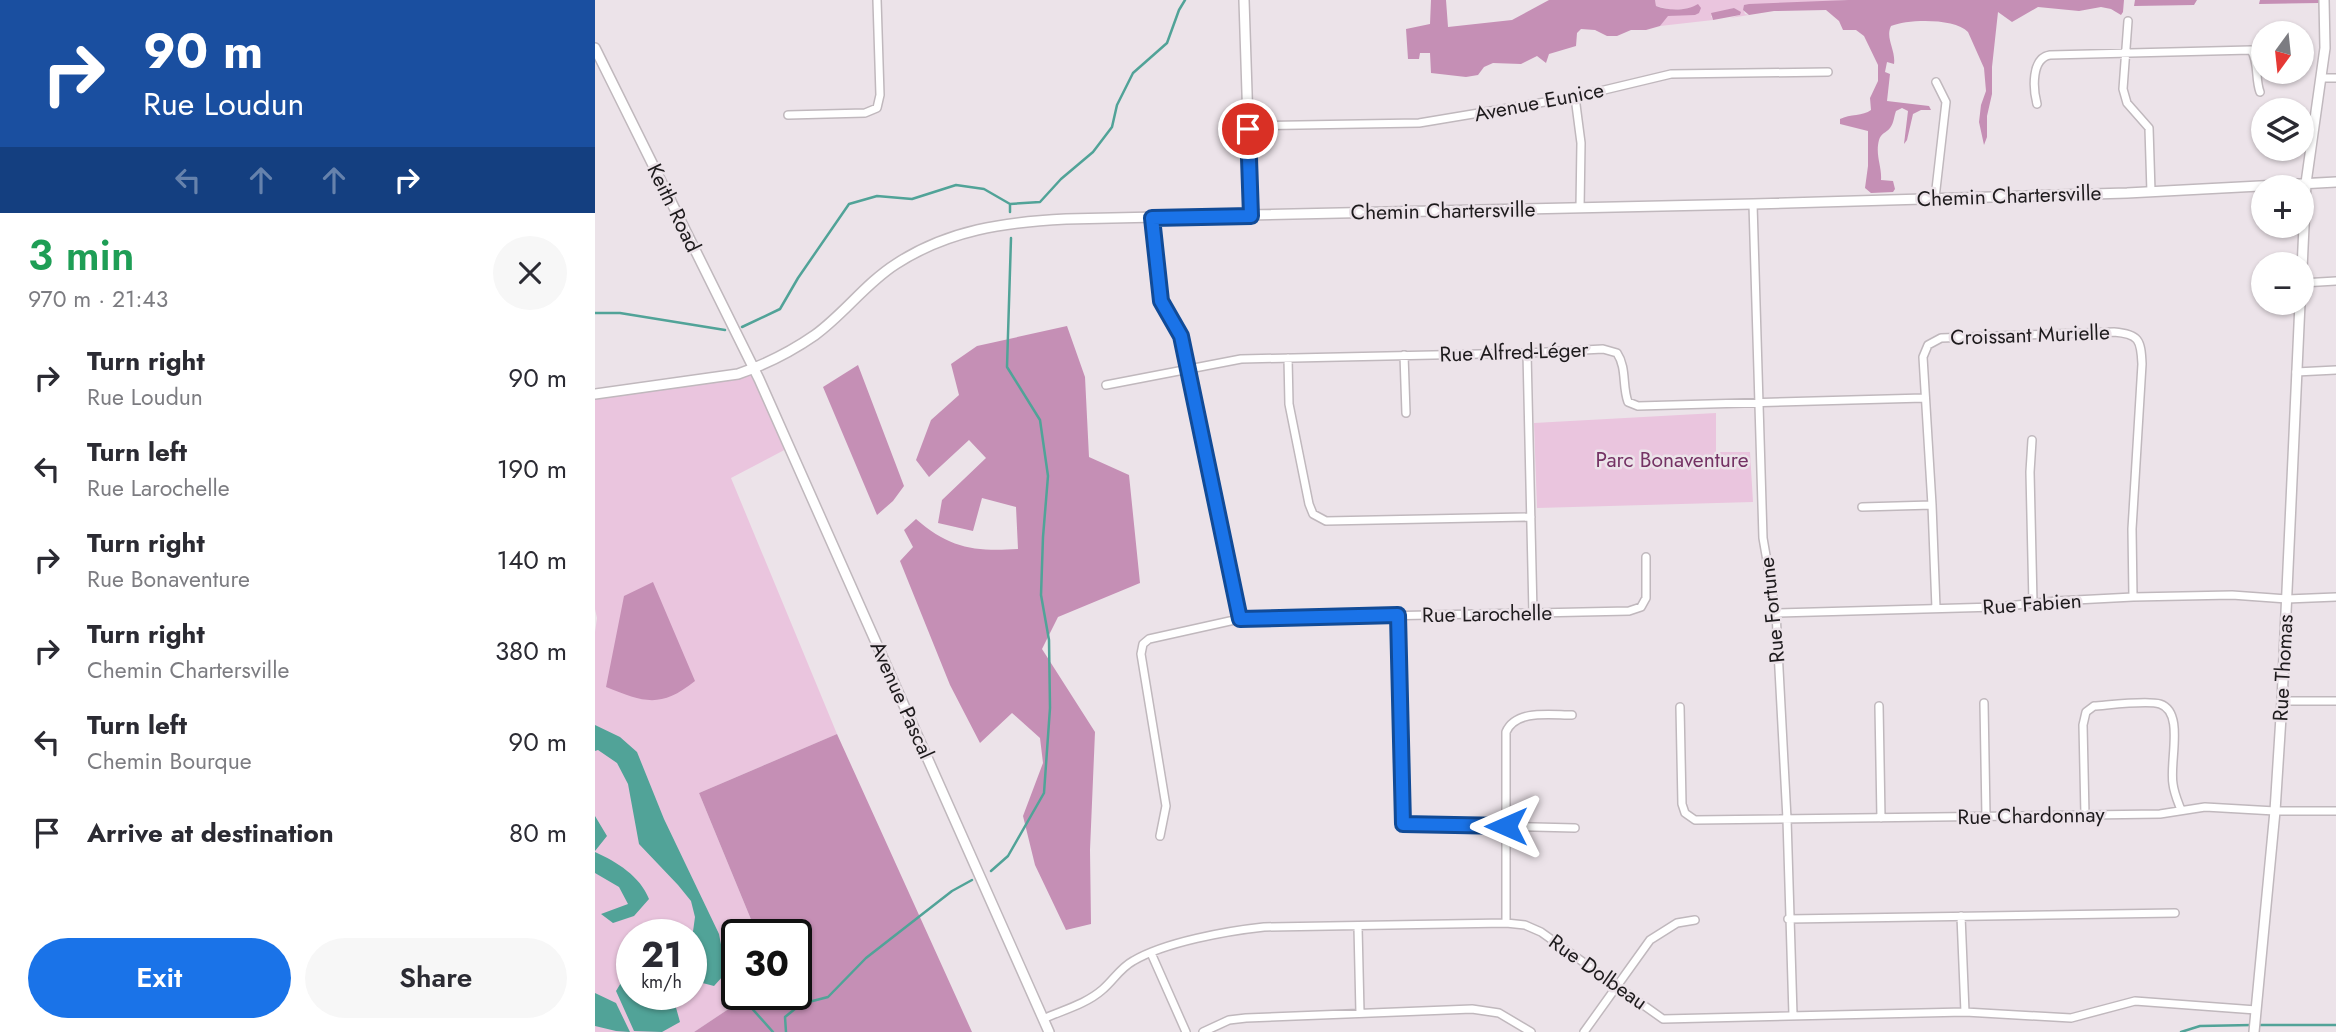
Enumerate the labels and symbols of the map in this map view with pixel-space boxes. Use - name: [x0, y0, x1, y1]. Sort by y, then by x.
- north arrow: [2251, 21, 2313, 84]
- street label: Avenue Eunice: [1472, 75, 1607, 129]
- pin: [1218, 99, 1278, 159]
- street label: Keith Road: [640, 159, 708, 257]
- street label: Chemin Chartersville: [1916, 178, 2102, 214]
- street label: Chemin Chartersville: [1350, 194, 1536, 228]
- street label: Croissant Murielle: [1950, 317, 2110, 353]
- street label: Rue Alfred-Léger: [1439, 334, 1590, 370]
- park label: Parc Bonaventure: [1596, 445, 1749, 475]
- street label: Rue Fortune: [1752, 555, 1792, 664]
- street label: Rue Fabien: [1982, 586, 2082, 622]
- street label: Rue Larochelle: [1422, 598, 1553, 630]
- street label: Rue Thomas: [2265, 614, 2301, 722]
- street label: Avenue Pascal: [863, 636, 941, 764]
- position arrow: [1469, 789, 1543, 863]
- street label: Rue Chardonnay: [1957, 800, 2106, 832]
- speed limit sign: 30: [721, 919, 812, 1010]
- street label: Rue Dolbeau: [1543, 927, 1653, 1017]

